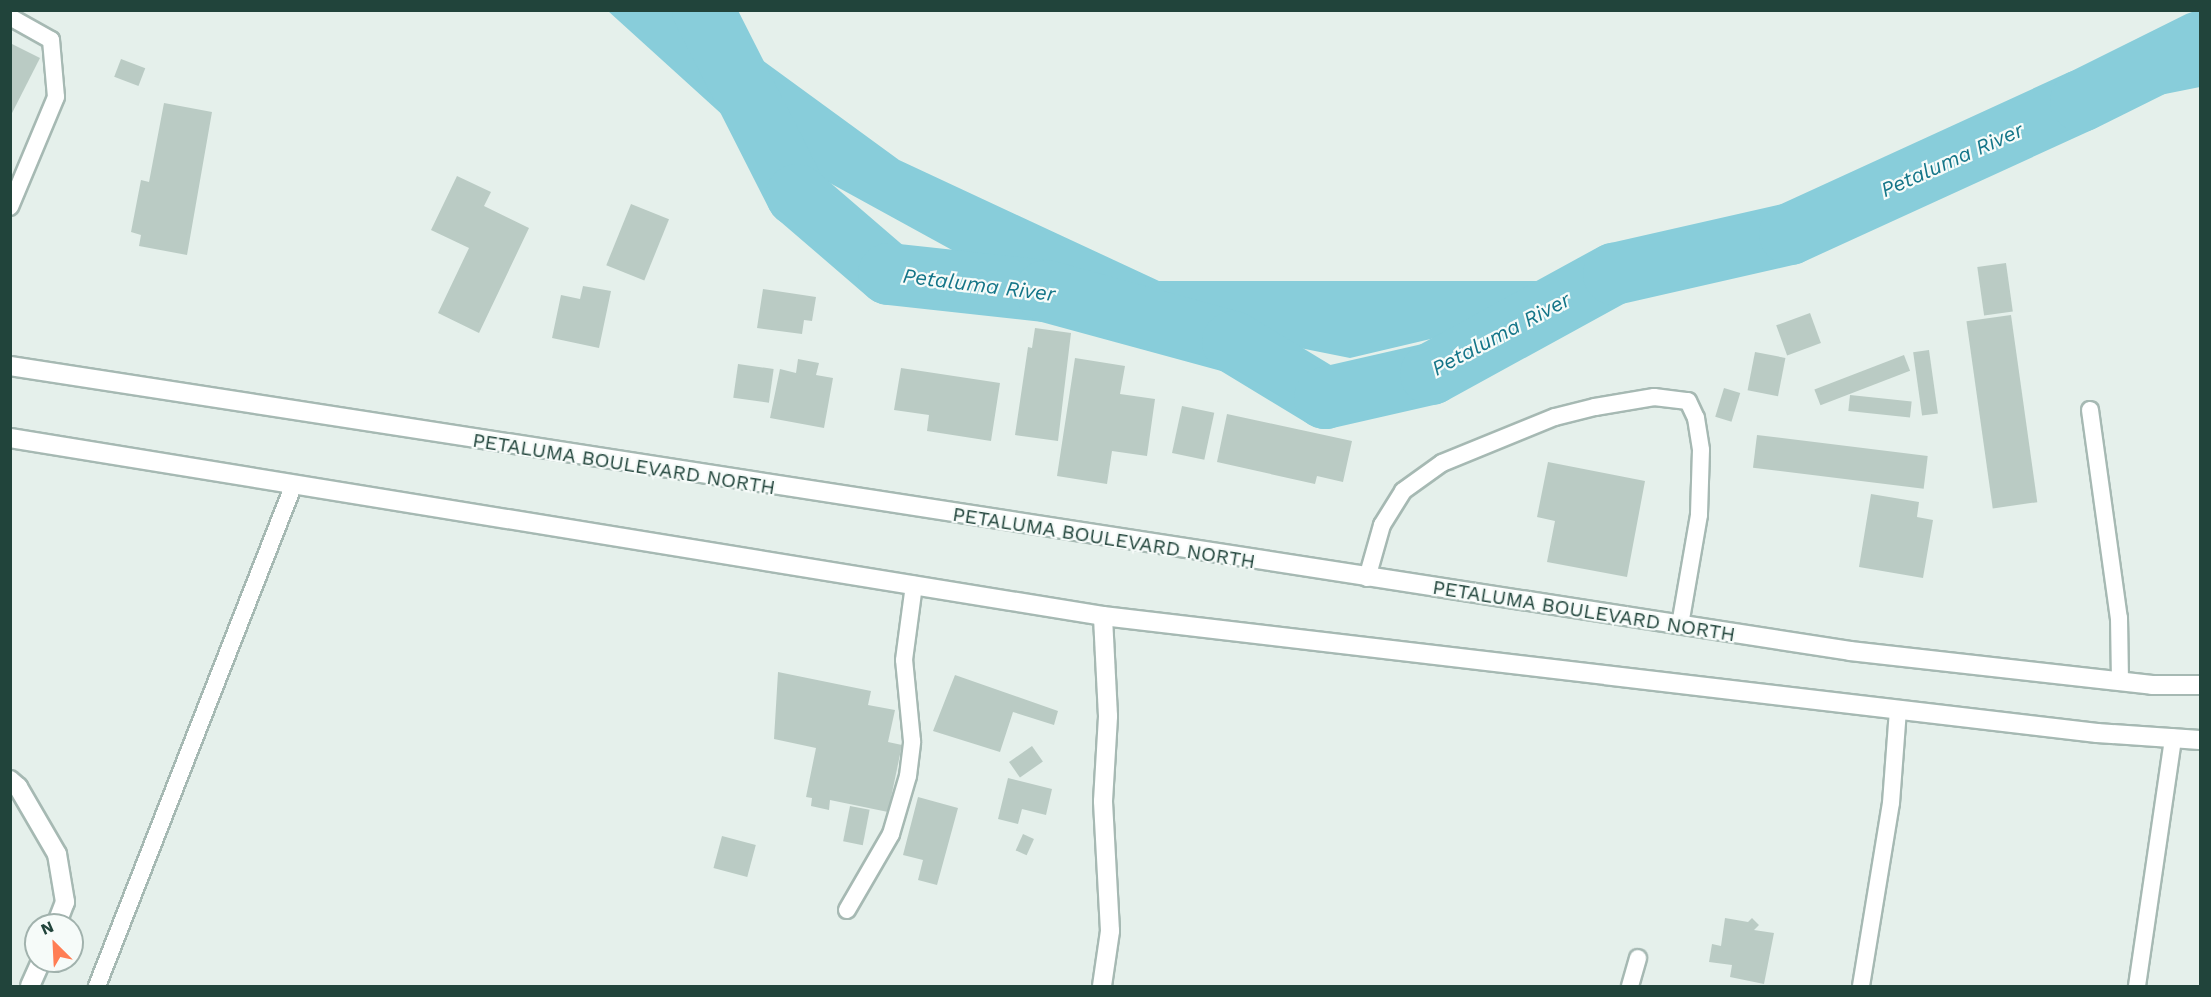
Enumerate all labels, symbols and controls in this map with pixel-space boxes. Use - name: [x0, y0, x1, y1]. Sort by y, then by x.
- water label: Petaluma River: [1877, 117, 2027, 203]
- water label: Petaluma River: [901, 263, 1057, 307]
- water label: Petaluma River: [1427, 287, 1575, 381]
- street label: PETALUMA BOULEVARD NORTH: [470, 428, 778, 500]
- street label: PETALUMA BOULEVARD NORTH: [950, 502, 1258, 574]
- street label: PETALUMA BOULEVARD NORTH: [1430, 575, 1738, 647]
- north arrow: [24, 913, 84, 973]
- text: N: [38, 917, 57, 939]

